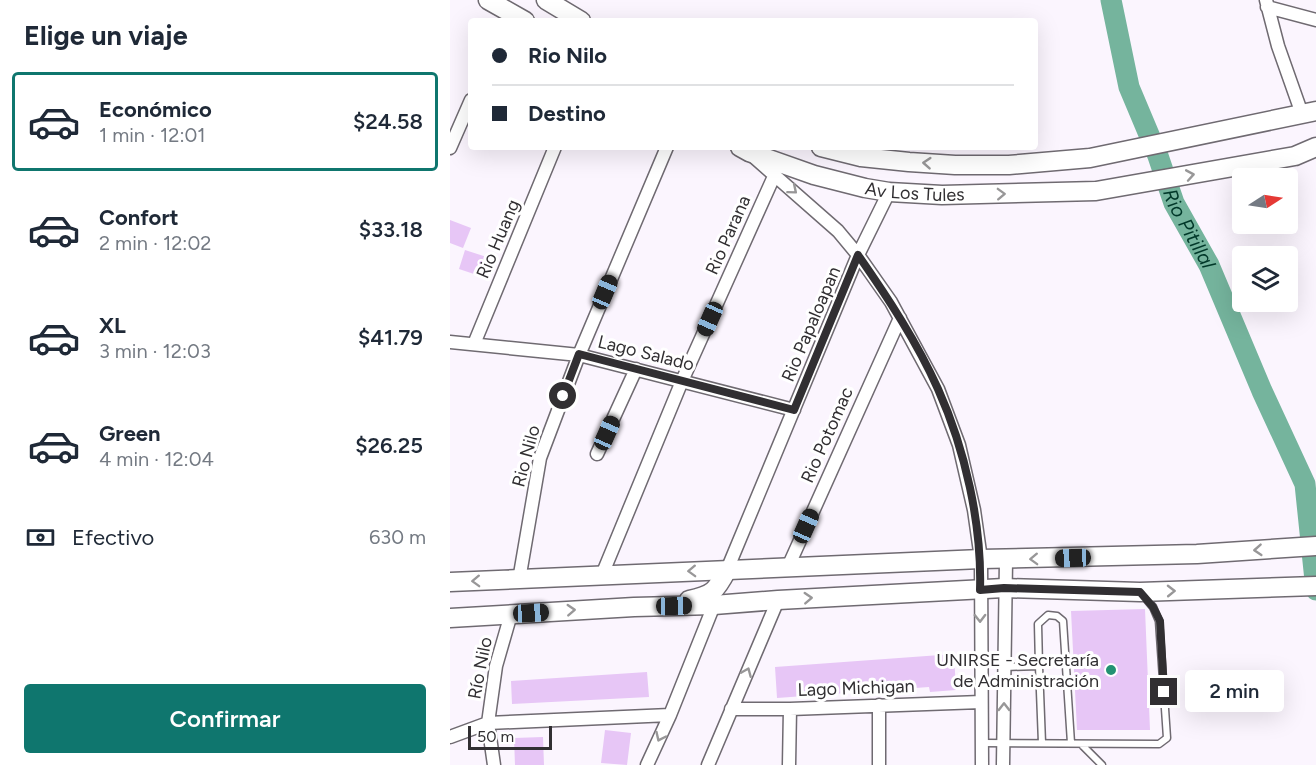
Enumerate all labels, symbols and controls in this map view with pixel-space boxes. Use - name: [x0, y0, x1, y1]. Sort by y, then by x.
- text: Elige un viaje: [24, 19, 188, 52]
- text: Rio Nilo: [528, 42, 607, 69]
- icon: car: [27, 95, 81, 149]
- text: Económico: [99, 96, 212, 123]
- text: Destino: [528, 100, 606, 127]
- text: $24.58: [353, 108, 423, 135]
- text: 1 min · 12:01: [99, 123, 206, 147]
- one-way arrow: [922, 157, 931, 170]
- north arrow: [1232, 168, 1298, 234]
- map controls: [1232, 168, 1298, 312]
- one-way arrow: [1184, 169, 1194, 182]
- street label: Av Los Tules: [863, 177, 965, 206]
- one-way arrow: [786, 183, 797, 194]
- water label: Rio Pitillal: [1158, 186, 1221, 272]
- one-way arrow: [996, 188, 1005, 201]
- street label: Rio Parana: [701, 192, 755, 278]
- street label: Rio Huang: [472, 196, 524, 282]
- icon: car: [27, 203, 81, 257]
- text: Confort: [99, 204, 179, 231]
- text: $33.18: [359, 216, 423, 243]
- text: 2 min · 12:02: [99, 231, 211, 255]
- button: layers: [1232, 246, 1298, 312]
- street label: Rio Papaloapan: [777, 263, 845, 385]
- car: [590, 272, 620, 312]
- car: [694, 299, 726, 339]
- icon: car: [27, 311, 81, 365]
- text: XL: [99, 312, 126, 339]
- text: $41.79: [358, 324, 423, 351]
- street label: Lago Salado: [596, 330, 696, 376]
- text: 3 min · 12:03: [99, 339, 211, 363]
- route start: [549, 382, 576, 409]
- street label: Rio Potomac: [796, 383, 858, 486]
- car: [591, 413, 623, 453]
- icon: car: [27, 419, 81, 473]
- text: Green: [99, 420, 161, 447]
- street label: Rio Nilo: [507, 423, 545, 489]
- text: $26.25: [355, 432, 423, 459]
- text: 4 min · 12:04: [99, 447, 214, 471]
- car: [790, 506, 822, 546]
- icon: cash: [24, 521, 57, 554]
- text: Efectivo: [72, 524, 154, 551]
- text: 630 m: [369, 525, 426, 549]
- one-way arrow: [1253, 543, 1262, 556]
- car: [1055, 548, 1091, 568]
- one-way arrow: [1029, 553, 1038, 565]
- one-way arrow: [687, 565, 696, 578]
- one-way arrow: [472, 575, 481, 588]
- one-way arrow: [1166, 585, 1175, 597]
- one-way arrow: [803, 592, 812, 605]
- car: [656, 597, 692, 615]
- car: [513, 603, 549, 623]
- one-way arrow: [567, 604, 576, 617]
- one-way arrow: [974, 613, 986, 622]
- street label: Río Nilo: [463, 635, 497, 701]
- place label: UNIRSE - Secretaría de Administración: [936, 649, 1099, 692]
- marker: UNIRSE - Secretaría de Administración: [1104, 663, 1118, 677]
- one-way arrow: [740, 668, 752, 679]
- callout: 2 min: [1185, 671, 1284, 713]
- street label: Lago Michigan: [797, 675, 915, 701]
- route end: [1150, 678, 1177, 705]
- text: 2 min: [1210, 679, 1259, 703]
- button: Confirmar: [24, 684, 426, 753]
- one-way arrow: [997, 702, 1010, 711]
- scale bar: [468, 723, 552, 750]
- text: 50 m: [477, 727, 514, 746]
- one-way arrow: [655, 731, 667, 742]

